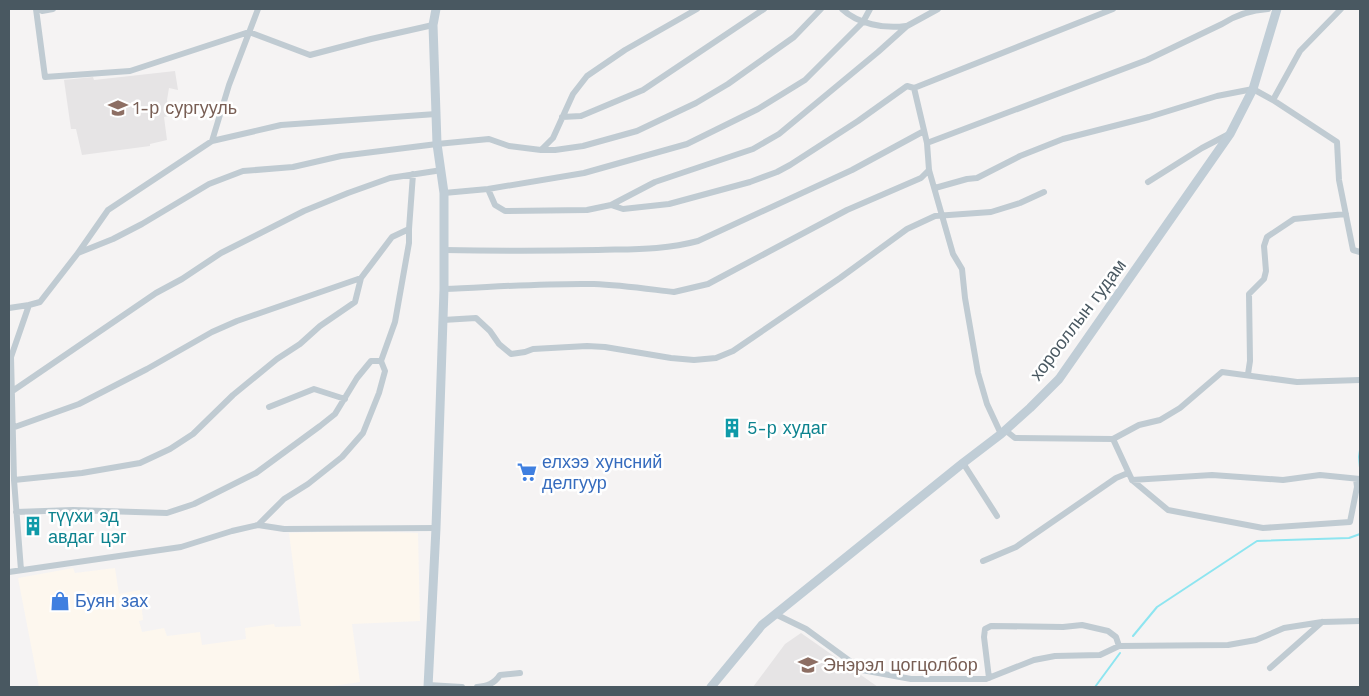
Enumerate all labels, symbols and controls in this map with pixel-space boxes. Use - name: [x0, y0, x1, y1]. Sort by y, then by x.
- school or university icon: 1-р сургууль: [107, 97, 129, 119]
- place label: 1-р сургууль: [133, 97, 237, 118]
- street label: хорооллын гудам: [1025, 255, 1130, 384]
- building icon: 5-р худаг: [721, 417, 743, 439]
- place label: 5-р худаг: [747, 417, 828, 438]
- place label: елхээ хунсний делгуур: [542, 451, 662, 493]
- supermarket icon: елхээ хунсний делгуур: [516, 461, 538, 483]
- place label: түүхи эд авдаг цэг: [48, 505, 127, 547]
- building icon: түүхи эд авдаг цэг: [22, 515, 44, 537]
- shop icon: Буян зах: [49, 590, 71, 612]
- place label: Буян зах: [75, 590, 148, 611]
- school or university icon: Энэрэл цогцолбор: [797, 654, 819, 676]
- place label: Энэрэл цогцолбор: [823, 654, 978, 675]

